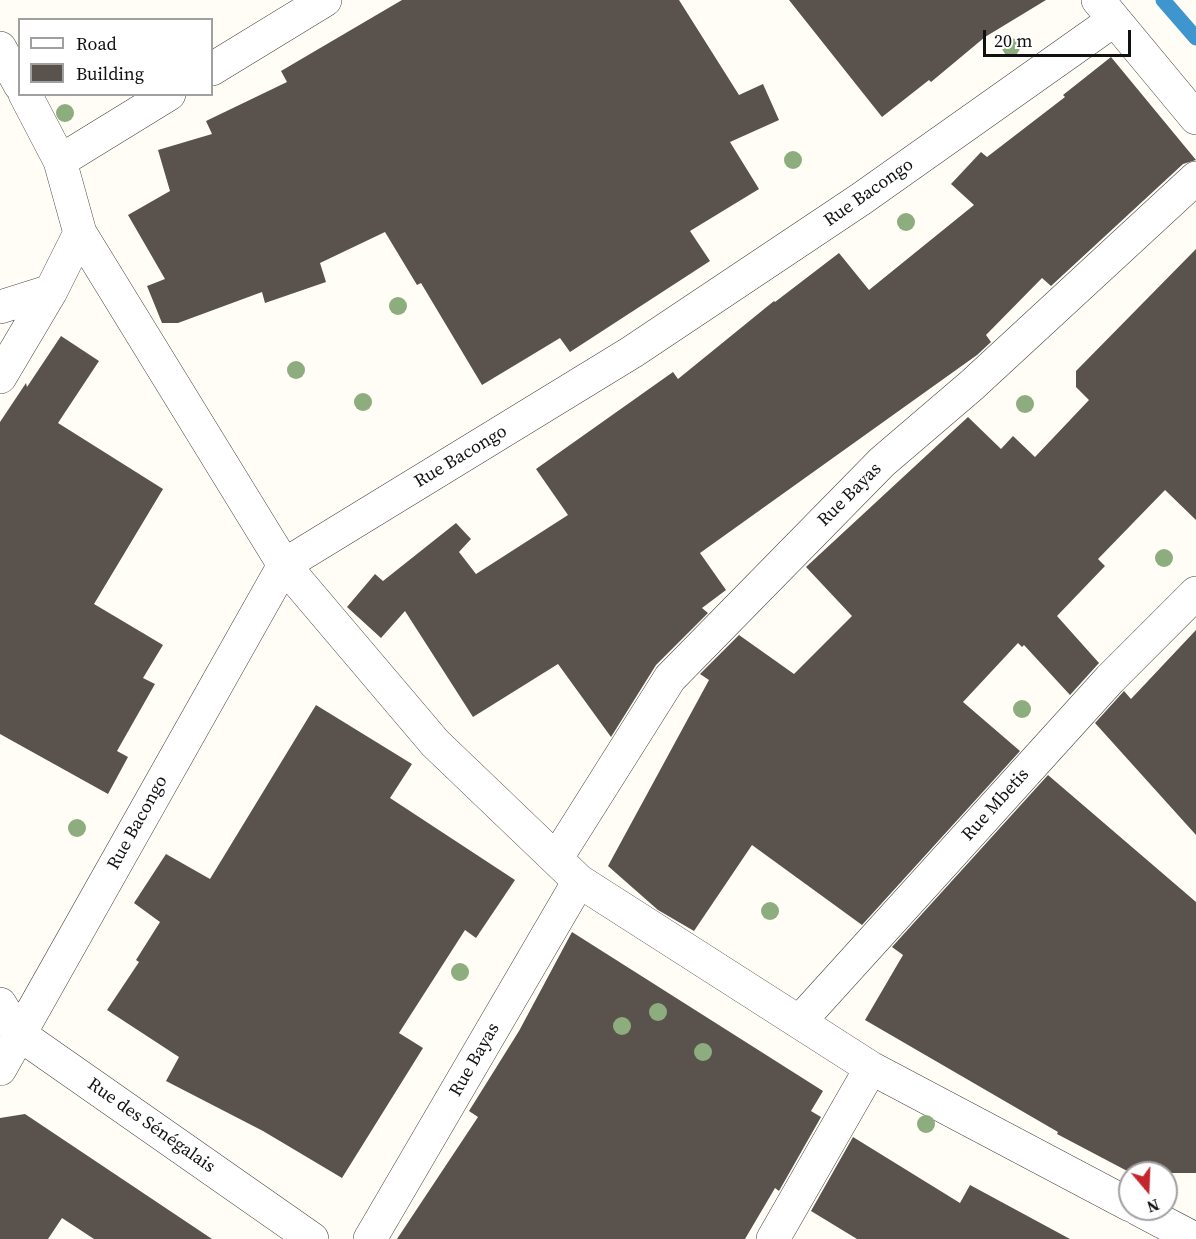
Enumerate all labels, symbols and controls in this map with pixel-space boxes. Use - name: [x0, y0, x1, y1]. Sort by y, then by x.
- legend: [18, 18, 213, 96]
- scale bar: [986, 18, 1134, 56]
- text: 20 m: [994, 28, 1032, 53]
- text: Road: [76, 31, 117, 56]
- text: Building: [76, 61, 144, 86]
- street label: Rue Bacongo: [820, 154, 918, 232]
- street label: Rue Bacongo: [411, 421, 511, 493]
- street label: Rue Bayas: [814, 459, 886, 531]
- street label: Rue Mbetis: [958, 764, 1034, 846]
- street label: Rue Bacongo: [103, 772, 173, 874]
- street label: Rue Bayas: [445, 1019, 505, 1101]
- street label: Rue des Sénégalais: [83, 1074, 219, 1178]
- north arrow: [1118, 1161, 1178, 1221]
- text: N: [1144, 1194, 1162, 1218]

